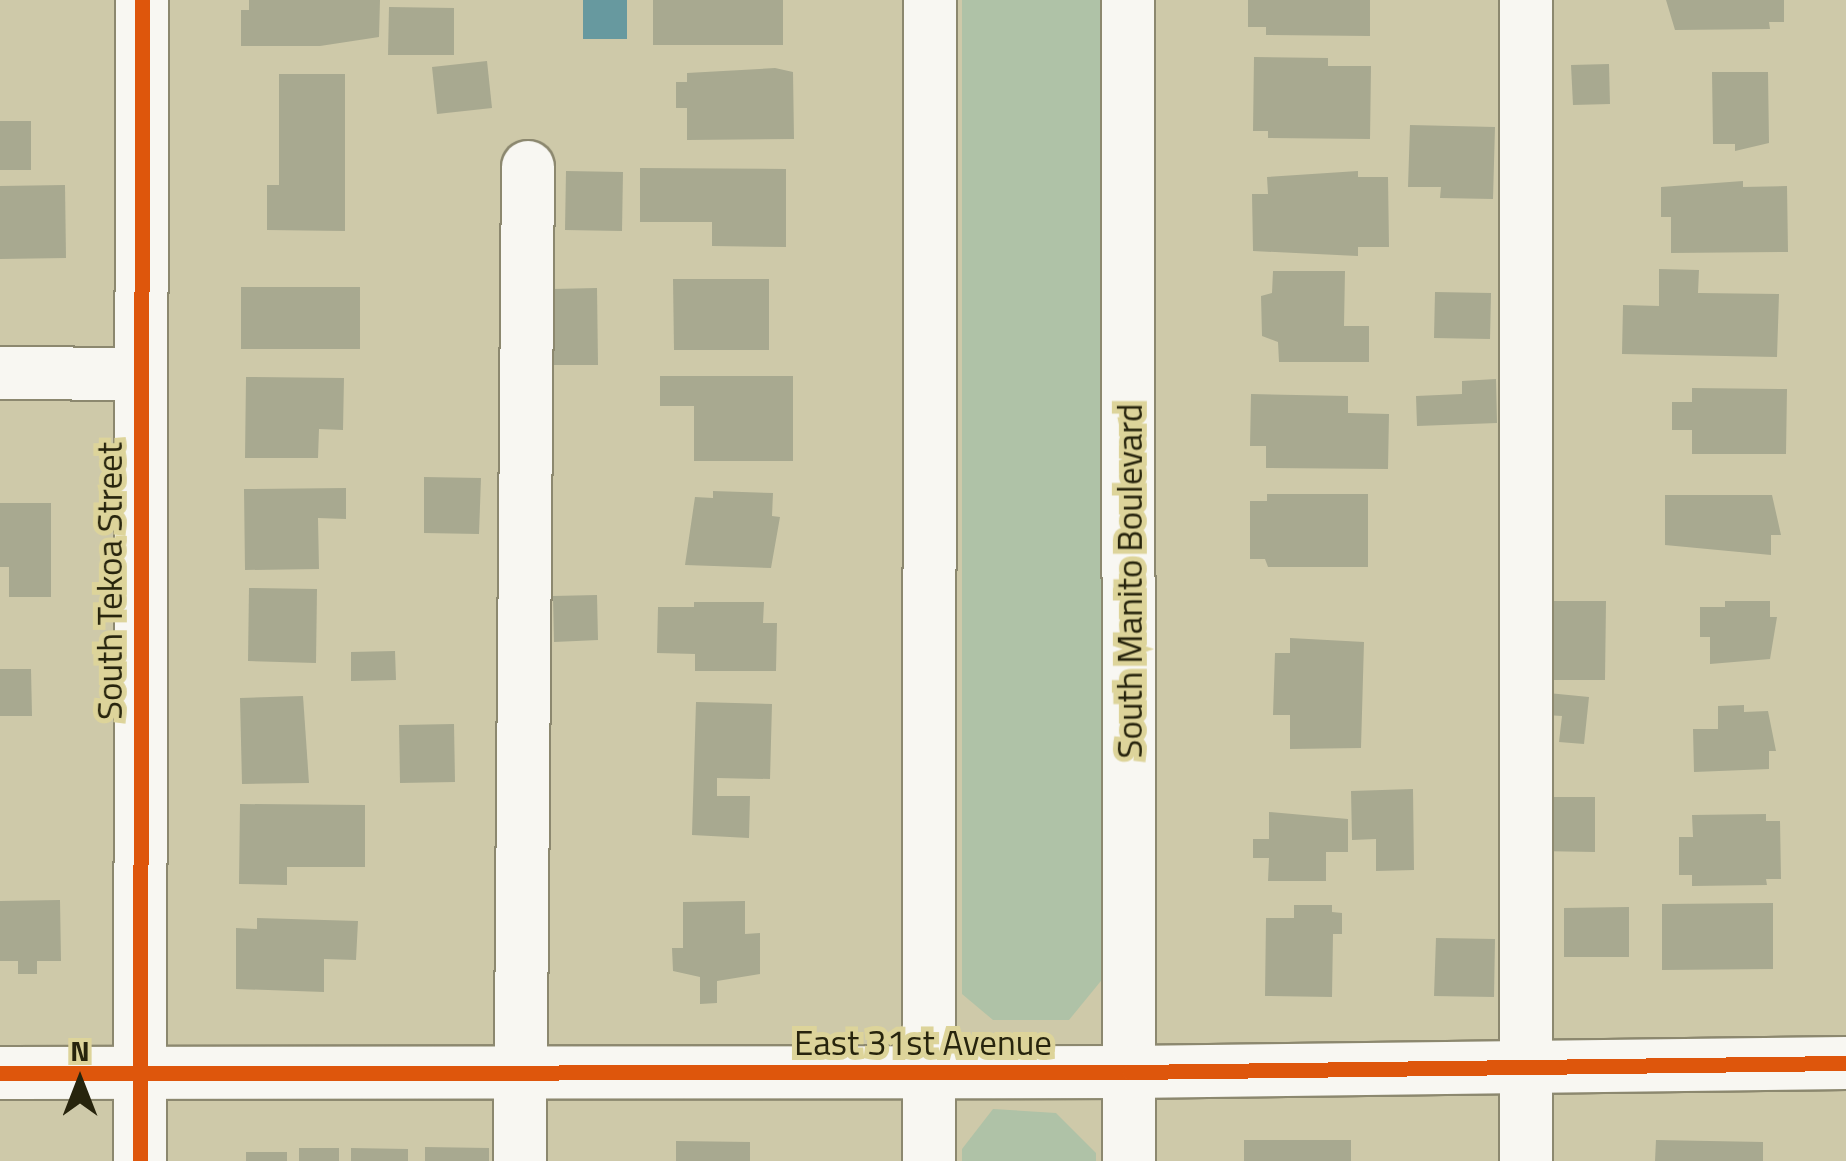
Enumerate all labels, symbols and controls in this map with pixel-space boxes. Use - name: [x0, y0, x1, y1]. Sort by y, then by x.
- street label: South Manito Boulevard: [1108, 403, 1150, 759]
- street label: South Tekoa Street: [88, 442, 130, 720]
- street label: East 31st Avenue: [794, 1021, 1052, 1063]
- text: N: [70, 1029, 90, 1072]
- north arrow: [30, 1031, 130, 1131]

